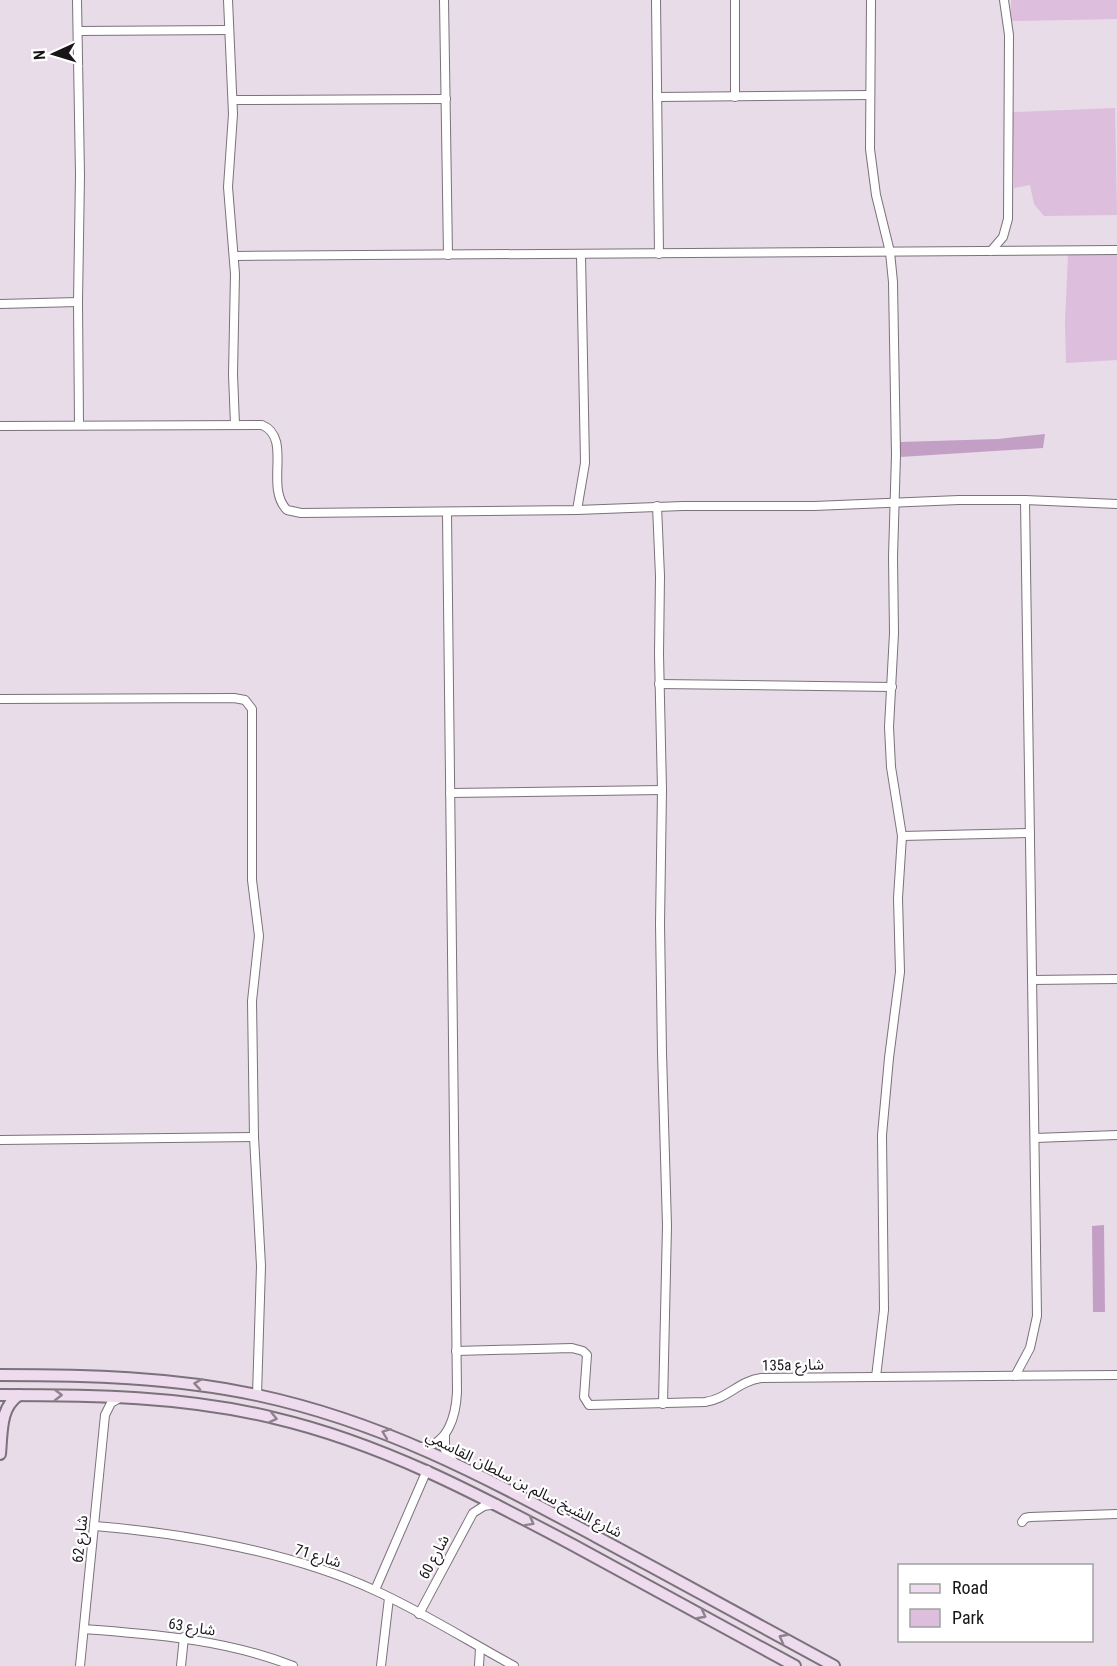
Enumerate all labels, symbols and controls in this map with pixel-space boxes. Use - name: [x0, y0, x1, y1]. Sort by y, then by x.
- north arrow: [24, 24, 84, 84]
- text: N: [30, 49, 49, 61]
- street label: 135a شارع: [762, 1355, 824, 1378]
- one-way arrow: [193, 1379, 202, 1391]
- one-way arrow: [54, 1389, 63, 1401]
- one-way arrow: [268, 1410, 278, 1423]
- street label: شارع الشيخ سالم بن سلطان القاسمي: [422, 1427, 625, 1544]
- one-way arrow: [381, 1428, 392, 1441]
- street label: شارع 62: [69, 1514, 94, 1564]
- one-way arrow: [524, 1515, 535, 1526]
- street label: شارع 60: [415, 1532, 456, 1584]
- street label: شارع 71: [292, 1540, 344, 1574]
- legend: [898, 1564, 1093, 1642]
- text: Road: [952, 1577, 988, 1598]
- text: Park: [952, 1607, 984, 1628]
- one-way arrow: [695, 1608, 706, 1619]
- street label: شارع 63: [167, 1614, 217, 1643]
- one-way arrow: [779, 1634, 789, 1645]

